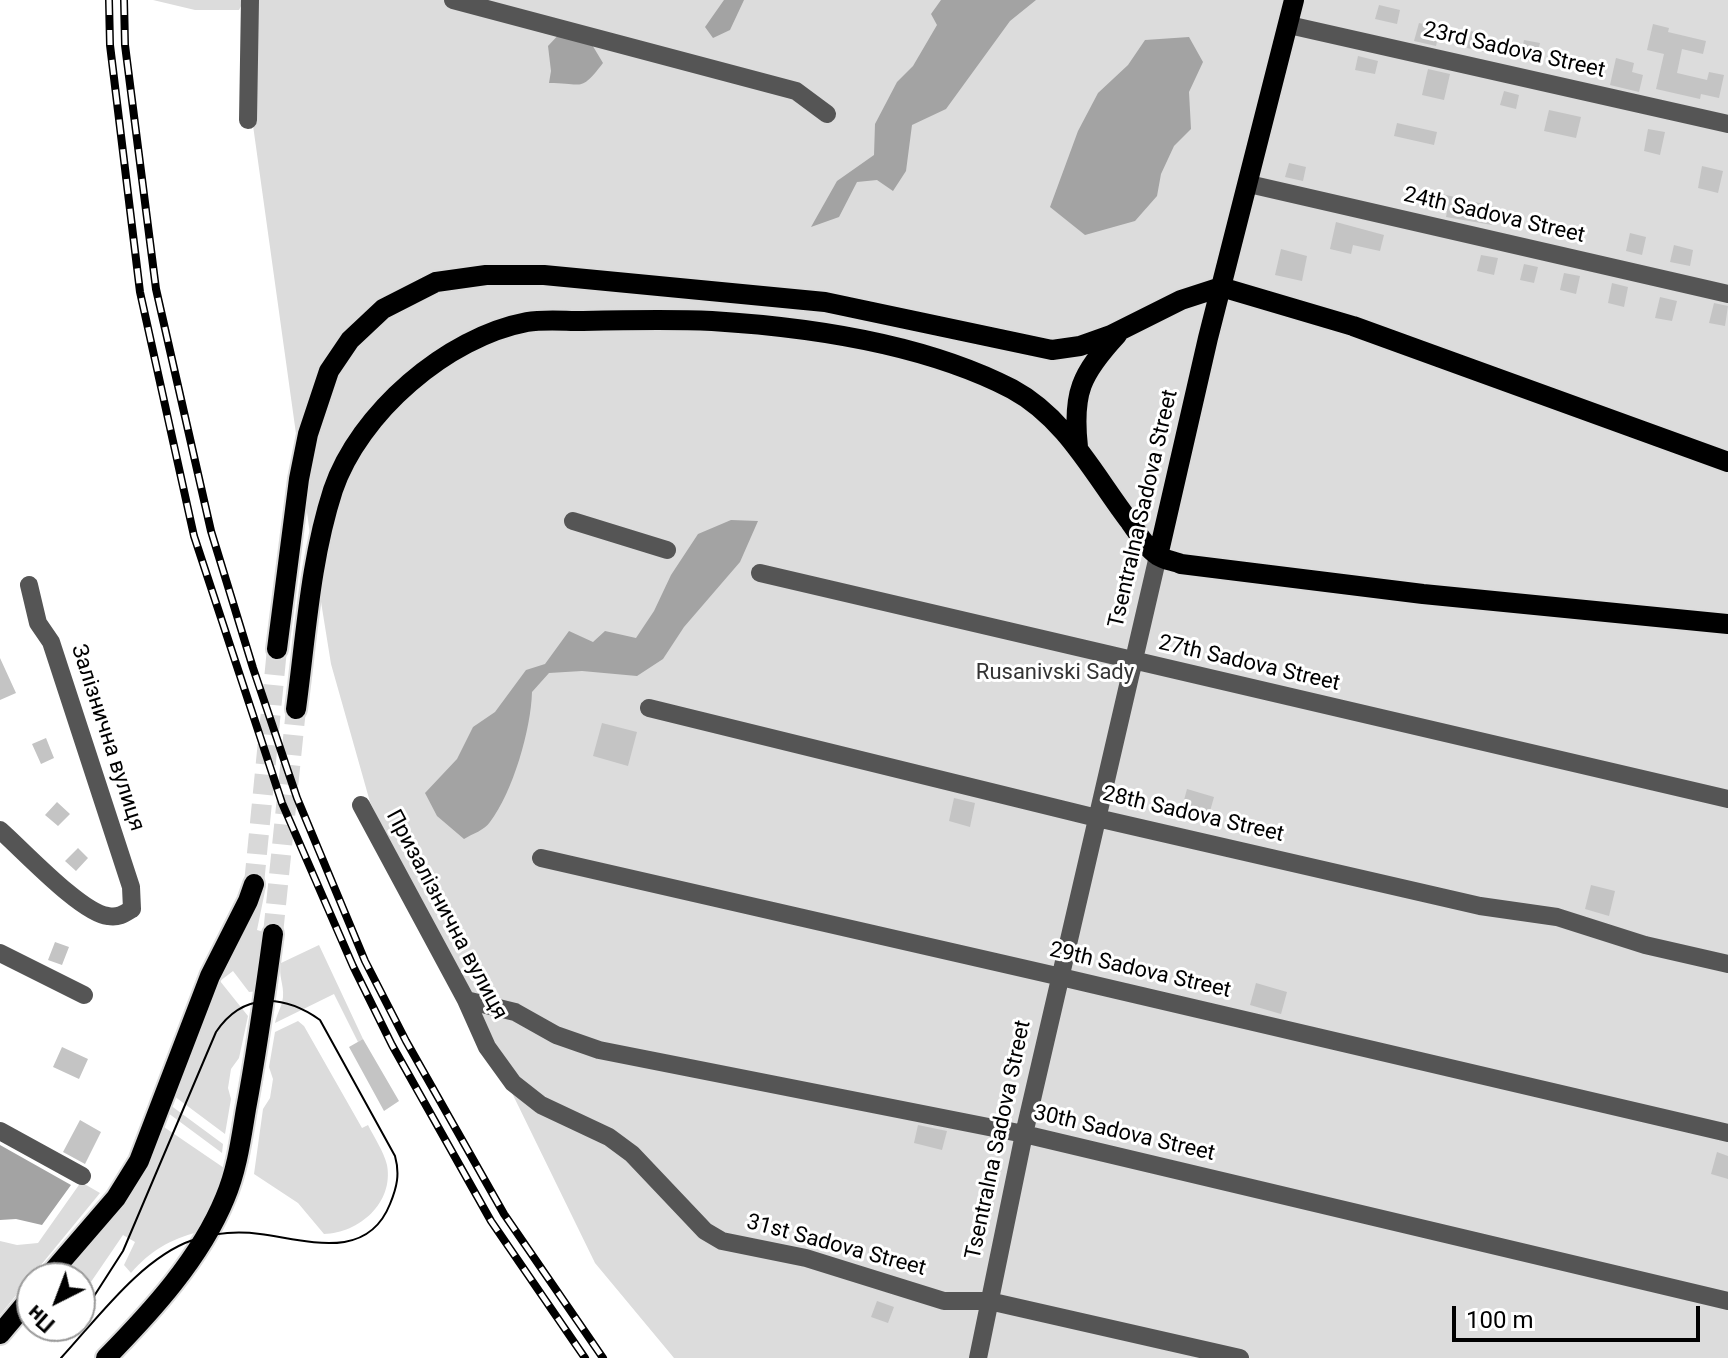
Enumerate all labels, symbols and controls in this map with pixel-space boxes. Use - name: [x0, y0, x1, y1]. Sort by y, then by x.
- street label: 23rd Sadova Street: [1421, 17, 1607, 85]
- street label: 24th Sadova Street: [1401, 182, 1587, 250]
- street label: Tsentralna Sadova Street: [1104, 387, 1184, 631]
- street label: 27th Sadova Street: [1156, 630, 1342, 698]
- street label: Залізнична вулиця: [64, 641, 150, 835]
- park label: Rusanivski Sady: [976, 660, 1134, 686]
- street label: 28th Sadova Street: [1100, 781, 1286, 849]
- street label: Призалізнична вулиця: [379, 806, 513, 1024]
- street label: 29th Sadova Street: [1047, 937, 1233, 1005]
- street label: Tsentralna Sadova Street: [961, 1018, 1037, 1262]
- street label: 30th Sadova Street: [1031, 1100, 1217, 1168]
- street label: 31st Sadova Street: [743, 1209, 929, 1283]
- north arrow: [16, 1262, 96, 1342]
- scale bar: [1456, 1290, 1704, 1340]
- text: Пн: [22, 1300, 60, 1337]
- text: 100 m: [1466, 1306, 1533, 1334]

